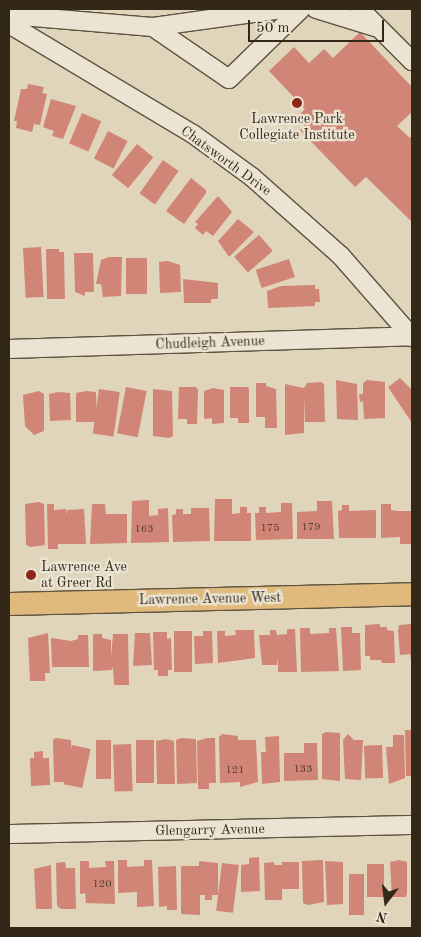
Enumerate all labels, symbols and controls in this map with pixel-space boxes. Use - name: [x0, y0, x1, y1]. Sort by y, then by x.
- scale bar: [251, 10, 387, 42]
- text: 50 m: [256, 21, 290, 36]
- marker: Lawrence Park Collegiate Institute: [291, 97, 303, 109]
- place label: Lawrence Park Collegiate Institute: [239, 111, 355, 144]
- street label: Chatsworth Drive: [177, 123, 275, 199]
- street label: Chudleigh Avenue: [155, 333, 265, 353]
- house number: 179: [301, 521, 321, 535]
- house number: 175: [260, 522, 280, 536]
- house number: 163: [134, 523, 154, 537]
- place label: Lawrence Ave at Greer Rd: [41, 559, 127, 592]
- marker: Lawrence Ave at Greer Rd: [25, 569, 37, 581]
- street label: Lawrence Avenue West: [139, 589, 281, 609]
- house number: 133: [293, 763, 313, 777]
- house number: 121: [225, 764, 245, 778]
- street label: Glengarry Avenue: [155, 821, 265, 839]
- north arrow: [361, 877, 411, 927]
- house number: 120: [92, 878, 112, 892]
- text: N: [375, 908, 389, 925]

